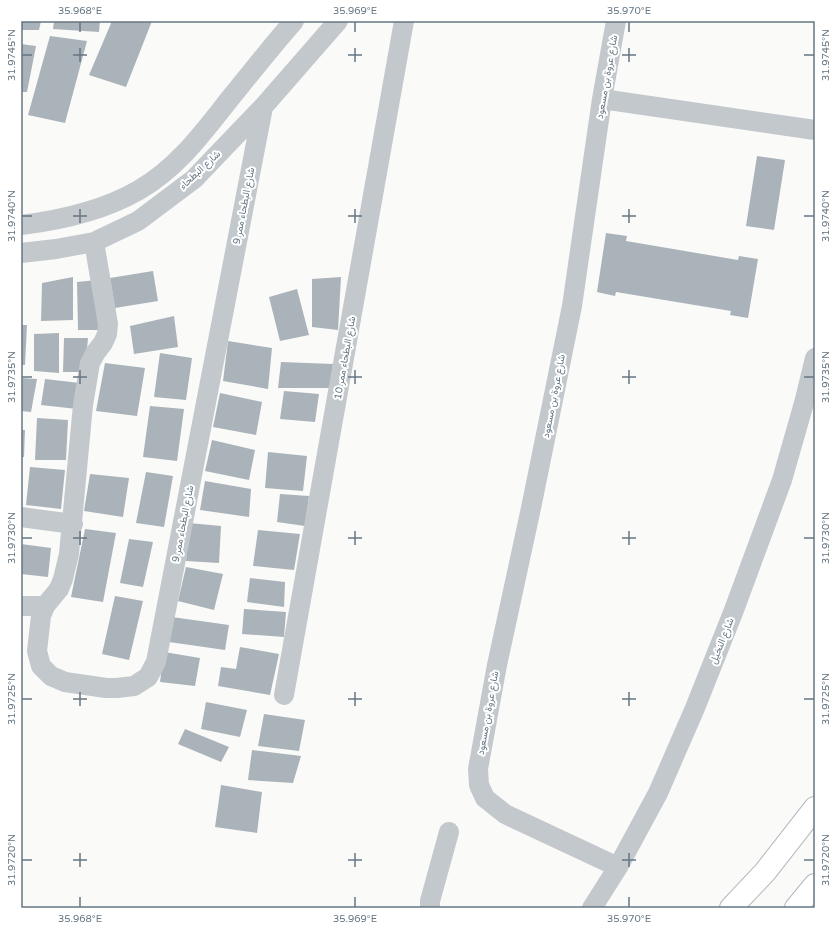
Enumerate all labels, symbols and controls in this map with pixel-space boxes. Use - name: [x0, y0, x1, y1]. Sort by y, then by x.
- text: 35.968°E: [58, 5, 102, 17]
- text: 35.969°E: [333, 5, 377, 17]
- text: 35.970°E: [607, 5, 651, 17]
- text: 31.9745°N: [6, 29, 18, 81]
- text: 31.9745°N: [820, 29, 832, 81]
- street label: شارع عروة بن مسعود: [594, 34, 620, 120]
- street label: شارع البطحاء: [177, 148, 223, 192]
- street label: شارع البطحاء ممر 9: [231, 166, 257, 245]
- text: 31.9740°N: [6, 190, 18, 242]
- text: 31.9740°N: [820, 190, 832, 242]
- street label: شارع البطحاء ممر 10: [332, 315, 358, 401]
- text: 31.9735°N: [6, 351, 18, 403]
- text: 31.9735°N: [820, 351, 832, 403]
- street label: شارع عروة بن مسعود: [540, 353, 568, 439]
- street label: شارع البطحاء ممر 9: [170, 484, 196, 563]
- text: 31.9730°N: [6, 512, 18, 564]
- text: 31.9730°N: [820, 512, 832, 564]
- street label: شارع النخيل: [707, 616, 737, 666]
- street label: شارع عروة بن مسعود: [475, 670, 501, 756]
- text: 31.9725°N: [6, 673, 18, 725]
- text: 31.9725°N: [820, 673, 832, 725]
- text: 31.9720°N: [6, 834, 18, 886]
- text: 31.9720°N: [820, 834, 832, 886]
- text: 35.968°E: [58, 913, 102, 925]
- text: 35.969°E: [333, 913, 377, 925]
- text: 35.970°E: [607, 913, 651, 925]

